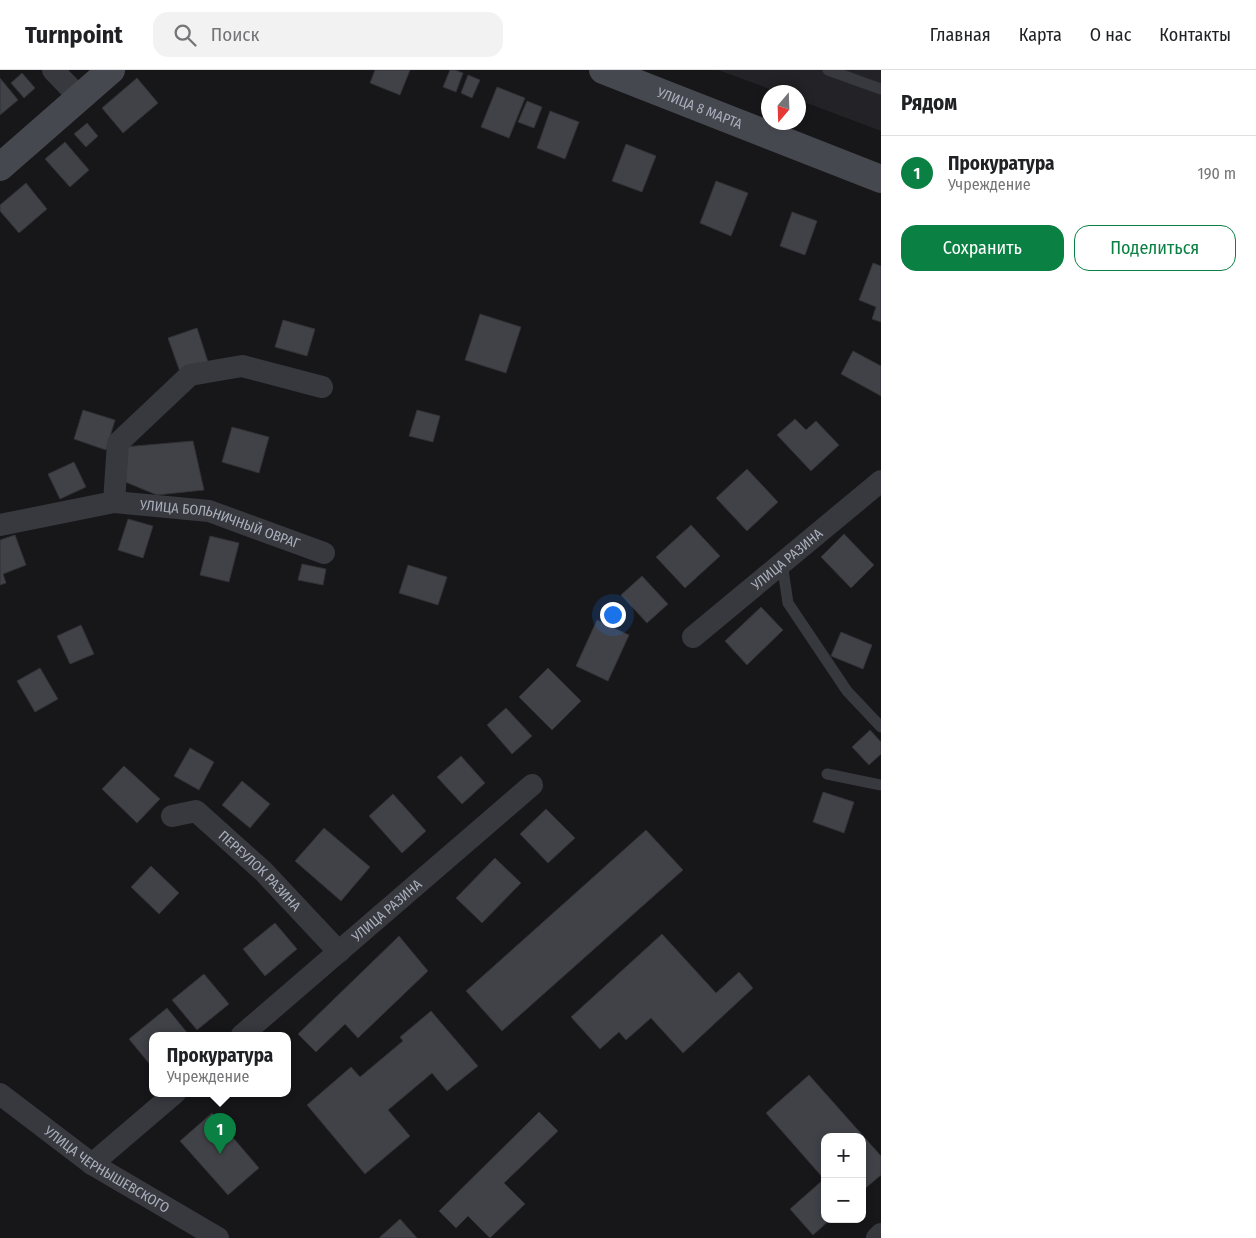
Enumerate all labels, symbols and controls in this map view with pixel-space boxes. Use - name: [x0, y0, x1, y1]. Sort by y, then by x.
- search box: [153, 12, 503, 57]
- text: Turnpoint: [25, 21, 123, 49]
- icon: search: [171, 21, 199, 49]
- text: Поиск: [211, 23, 259, 46]
- text: Главная: [930, 24, 991, 46]
- text: Карта: [1019, 24, 1062, 46]
- text: О нас: [1090, 24, 1131, 46]
- text: Контакты: [1159, 24, 1231, 46]
- street label: УЛИЦА 8 МАРТА: [654, 84, 745, 133]
- north arrow: [761, 85, 806, 130]
- text: Рядом: [901, 90, 957, 116]
- text: Прокуратура: [948, 152, 1055, 175]
- text: 1: [914, 164, 920, 183]
- text: 190 m: [1198, 164, 1236, 183]
- text: Учреждение: [948, 175, 1031, 194]
- button: Сохранить: [901, 225, 1064, 271]
- button: Поделиться: [1074, 225, 1236, 271]
- street label: УЛИЦА БОЛЬНИЧНЫЙ ОВРАГ: [138, 496, 303, 553]
- street label: УЛИЦА РАЗИНА: [747, 525, 827, 595]
- your location: [600, 602, 626, 628]
- street label: ПЕРЕУЛОК РАЗИНА: [215, 827, 305, 915]
- street label: УЛИЦА РАЗИНА: [348, 875, 426, 946]
- popup: [149, 1032, 291, 1097]
- text: Прокуратура: [167, 1044, 273, 1067]
- text: Учреждение: [167, 1067, 250, 1086]
- pin: 1: [204, 1113, 236, 1154]
- street label: УЛИЦА ЧЕРНЫШЕВСКОГО: [40, 1122, 173, 1217]
- map controls: [821, 1133, 866, 1223]
- button: +: [821, 1133, 866, 1178]
- button: −: [821, 1178, 866, 1223]

